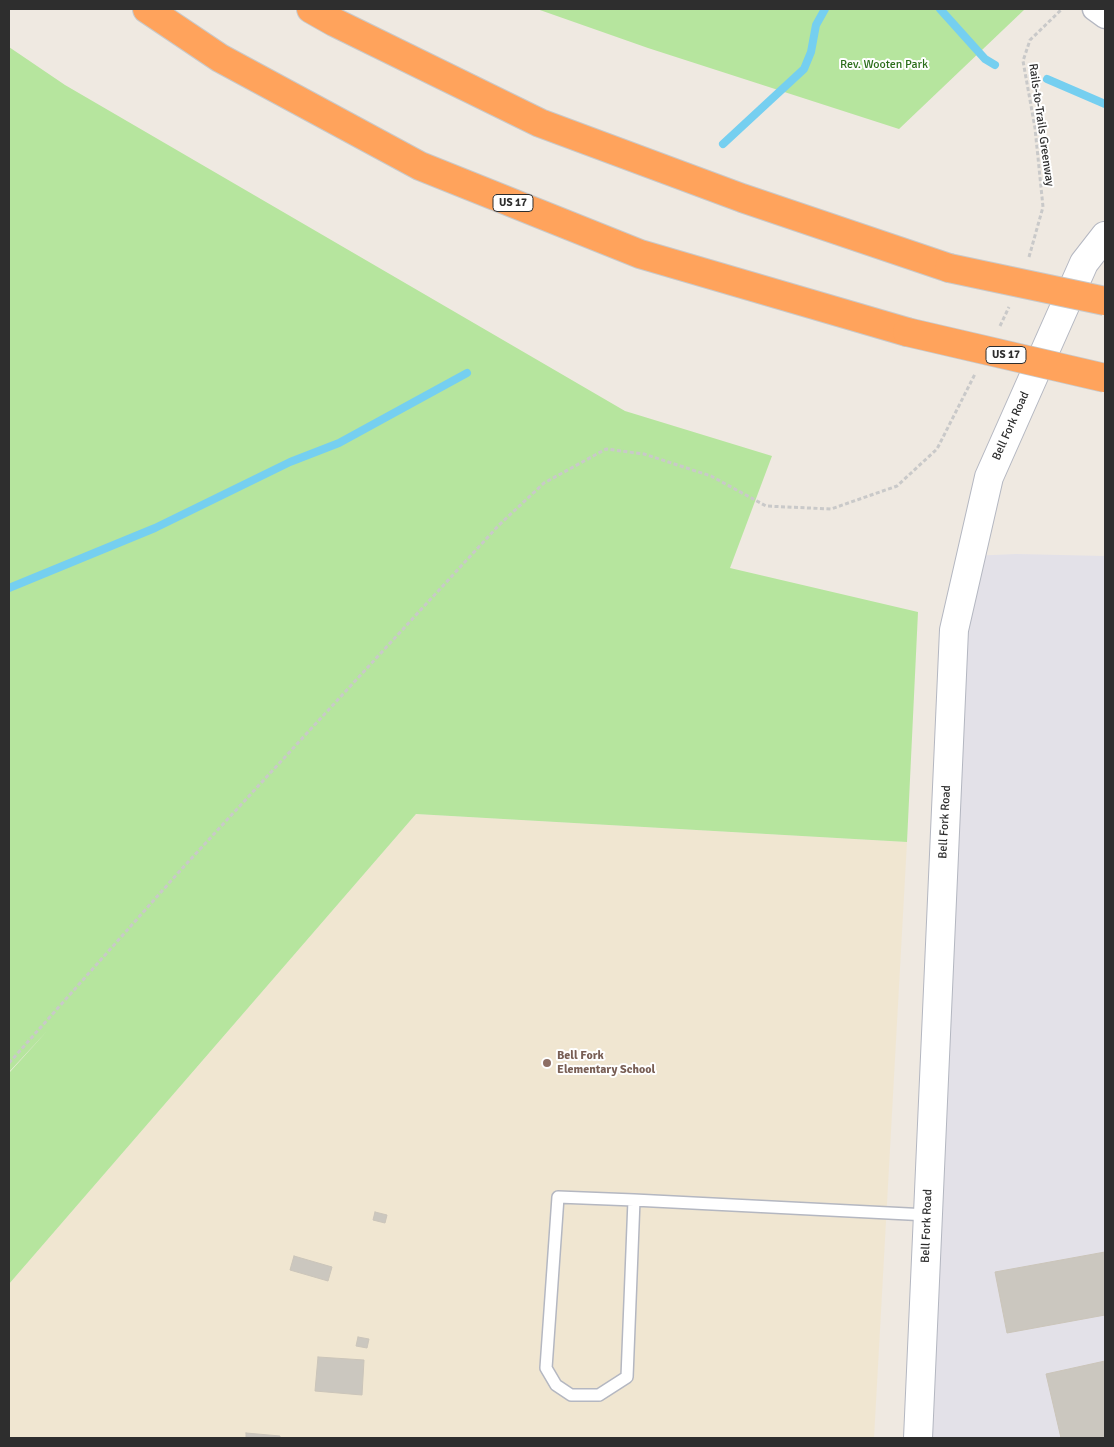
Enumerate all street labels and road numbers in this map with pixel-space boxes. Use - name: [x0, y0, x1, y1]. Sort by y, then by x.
- street label: Rails-to-Trails Greenway: [1025, 63, 1057, 187]
- road number: US 17: [493, 194, 533, 212]
- road number: US 17: [986, 346, 1026, 364]
- street label: Bell Fork Road: [989, 389, 1033, 463]
- street label: Bell Fork Road: [936, 785, 954, 859]
- street label: Bell Fork Road: [919, 1189, 935, 1263]

